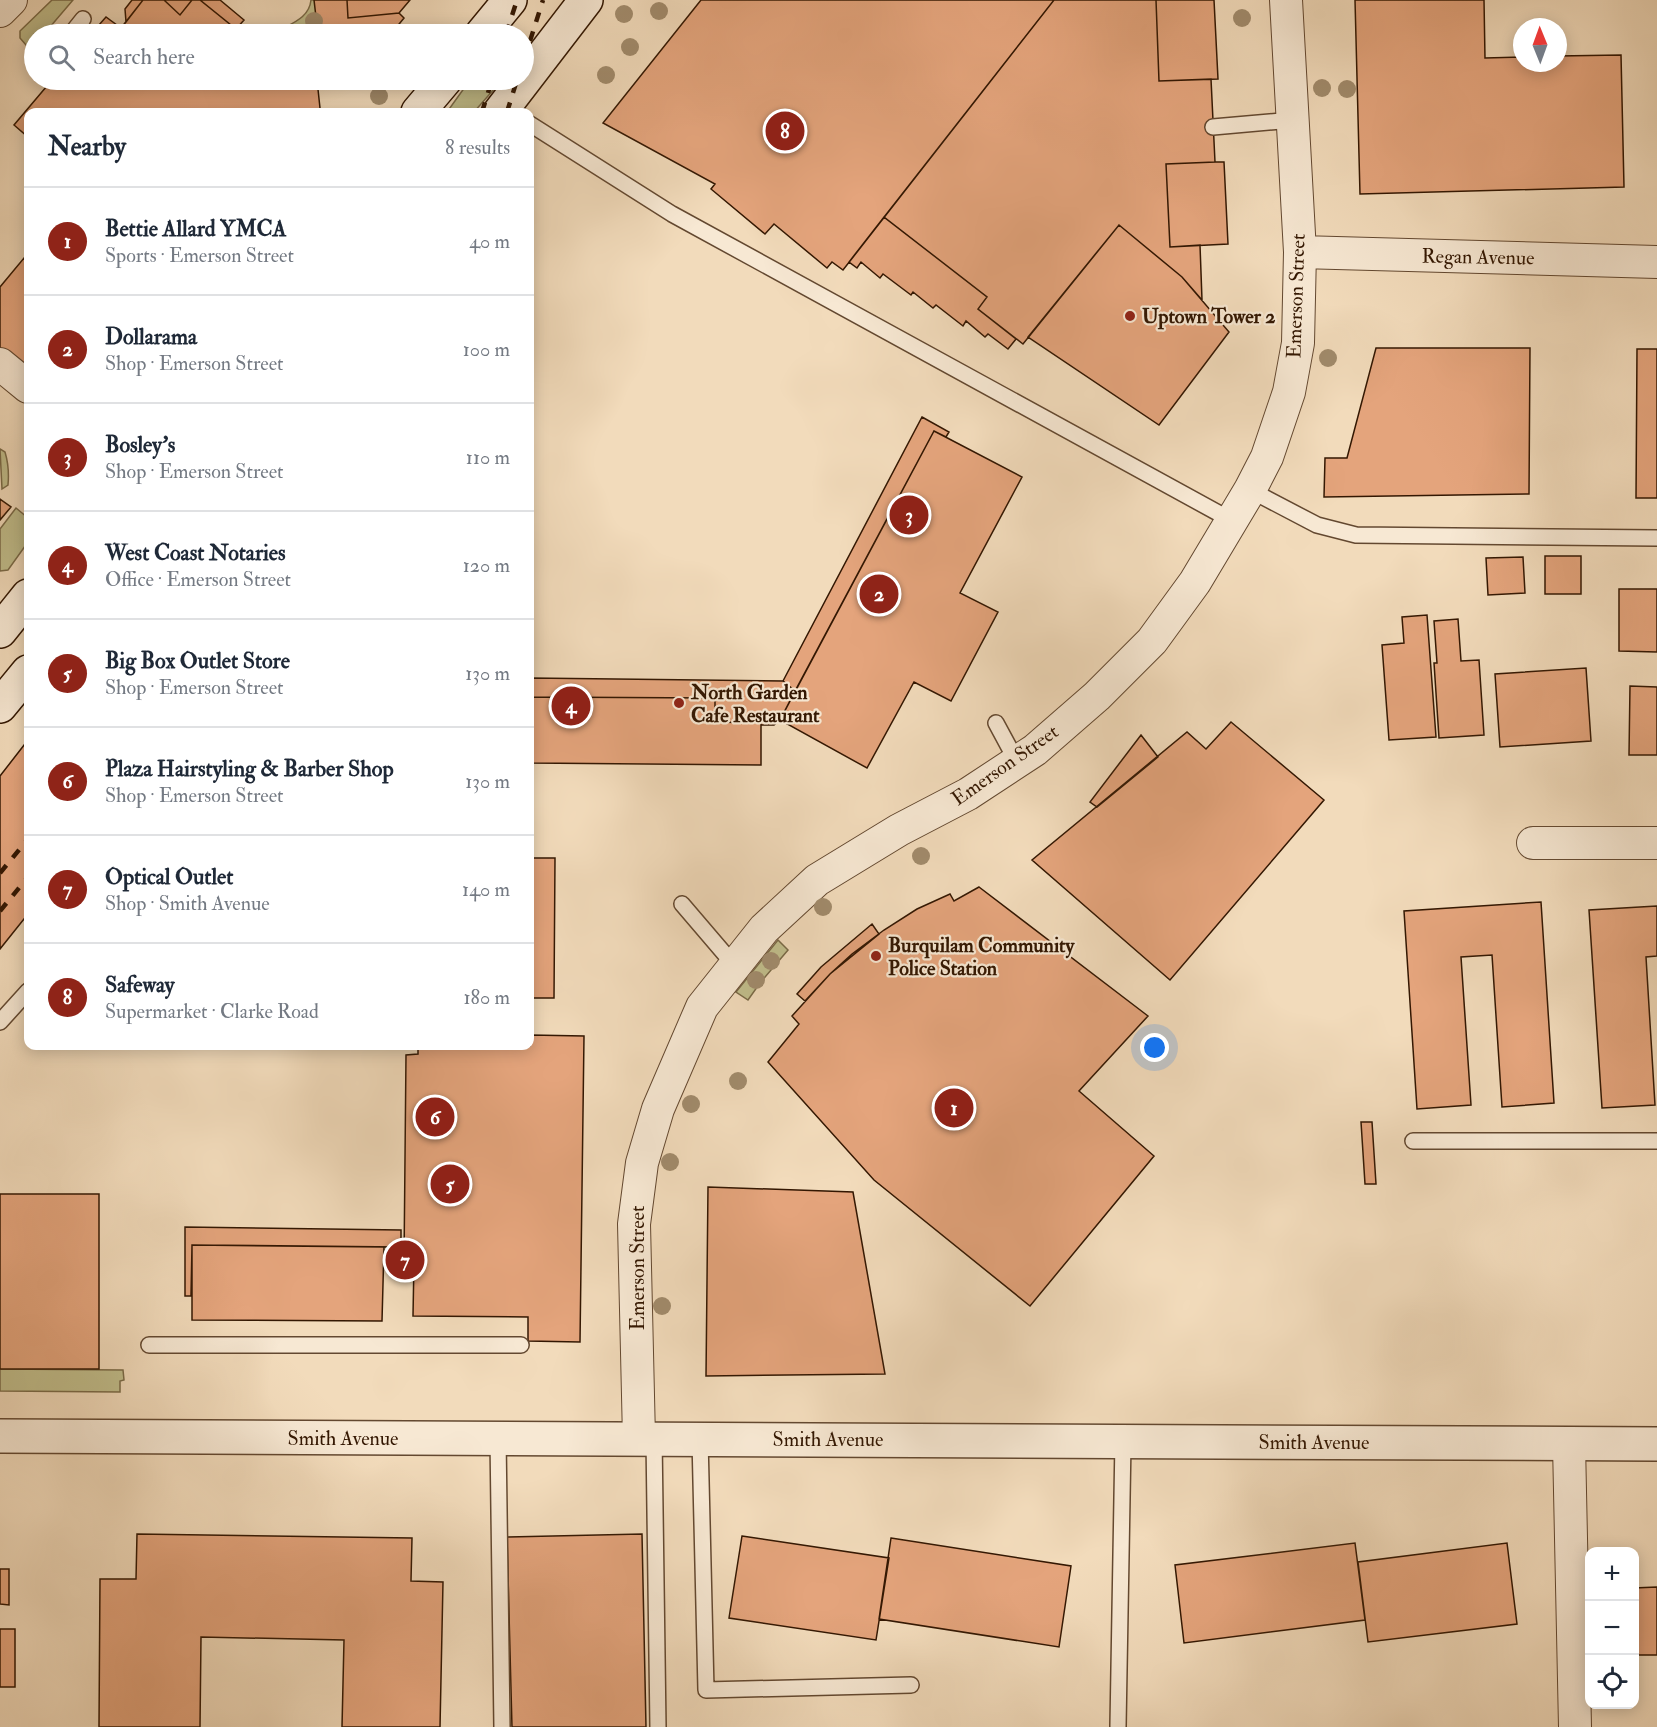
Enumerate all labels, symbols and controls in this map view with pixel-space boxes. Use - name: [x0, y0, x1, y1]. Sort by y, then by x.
- north arrow: [1513, 18, 1567, 72]
- search box: [24, 24, 534, 90]
- icon: search: [45, 41, 78, 74]
- text: Search here: [93, 43, 195, 71]
- pin: 8: [766, 108, 804, 154]
- text: Nearby: [48, 131, 126, 163]
- text: 8 results: [445, 135, 510, 160]
- text: Bettie Allard YMCA: [105, 215, 287, 243]
- text: 1: [64, 229, 71, 254]
- text: 40 m: [469, 229, 510, 254]
- street label: Emerson Street: [1281, 233, 1311, 359]
- text: Sports · Emerson Street: [105, 243, 294, 268]
- street label: Regan Avenue: [1421, 244, 1535, 270]
- place label: Uptown Tower 2: [1142, 304, 1275, 330]
- marker: Uptown Tower 2: [1123, 309, 1137, 323]
- text: Dollarama: [105, 323, 197, 351]
- text: 2: [62, 337, 73, 362]
- text: 100 m: [463, 337, 510, 362]
- text: Shop · Emerson Street: [105, 351, 284, 376]
- text: Bosley's: [105, 431, 175, 459]
- text: 3: [64, 445, 71, 470]
- text: 110 m: [466, 445, 510, 470]
- text: Shop · Emerson Street: [105, 459, 284, 484]
- pin: 3: [890, 492, 928, 538]
- text: West Coast Notaries: [105, 539, 286, 567]
- text: 4: [62, 553, 73, 578]
- text: 120 m: [463, 553, 510, 578]
- text: Office · Emerson Street: [105, 567, 291, 592]
- pin: 2: [860, 572, 898, 616]
- text: Big Box Outlet Store: [105, 647, 290, 675]
- text: 5: [63, 661, 72, 686]
- text: 130 m: [465, 661, 510, 686]
- text: Shop · Emerson Street: [105, 675, 284, 700]
- place label: North Garden Cafe Restaurant: [690, 680, 820, 728]
- pin: 4: [552, 684, 590, 728]
- marker: North Garden Cafe Restaurant: [672, 696, 686, 710]
- street label: Emerson Street: [947, 719, 1064, 811]
- text: Plaza Hairstyling & Barber Shop: [105, 755, 394, 783]
- text: 6: [62, 769, 73, 794]
- text: 130 m: [465, 769, 510, 794]
- text: Shop · Emerson Street: [105, 783, 284, 808]
- text: Optical Outlet: [105, 863, 233, 891]
- text: 7: [63, 877, 72, 902]
- text: 140 m: [462, 877, 510, 902]
- text: Shop · Smith Avenue: [105, 891, 270, 916]
- place label: Burquilam Community Police Station: [888, 933, 1076, 981]
- marker: Burquilam Community Police Station: [869, 949, 883, 963]
- text: Safeway: [105, 971, 175, 999]
- text: 8: [63, 985, 72, 1010]
- text: 180 m: [463, 985, 510, 1010]
- text: Supermarket · Clarke Road: [105, 999, 319, 1024]
- your location: [1140, 1033, 1169, 1062]
- pin: 1: [934, 1086, 974, 1130]
- pin: 6: [416, 1094, 454, 1140]
- pin: 5: [430, 1162, 470, 1206]
- street label: Emerson Street: [625, 1205, 650, 1330]
- pin: 7: [386, 1238, 424, 1282]
- street label: Smith Avenue: [288, 1426, 398, 1451]
- street label: Smith Avenue: [773, 1427, 883, 1452]
- street label: Smith Avenue: [1259, 1430, 1369, 1455]
- map controls: [1585, 1547, 1639, 1709]
- button: +: [1585, 1547, 1639, 1601]
- button: −: [1585, 1601, 1639, 1655]
- button: locate: [1585, 1655, 1639, 1709]

